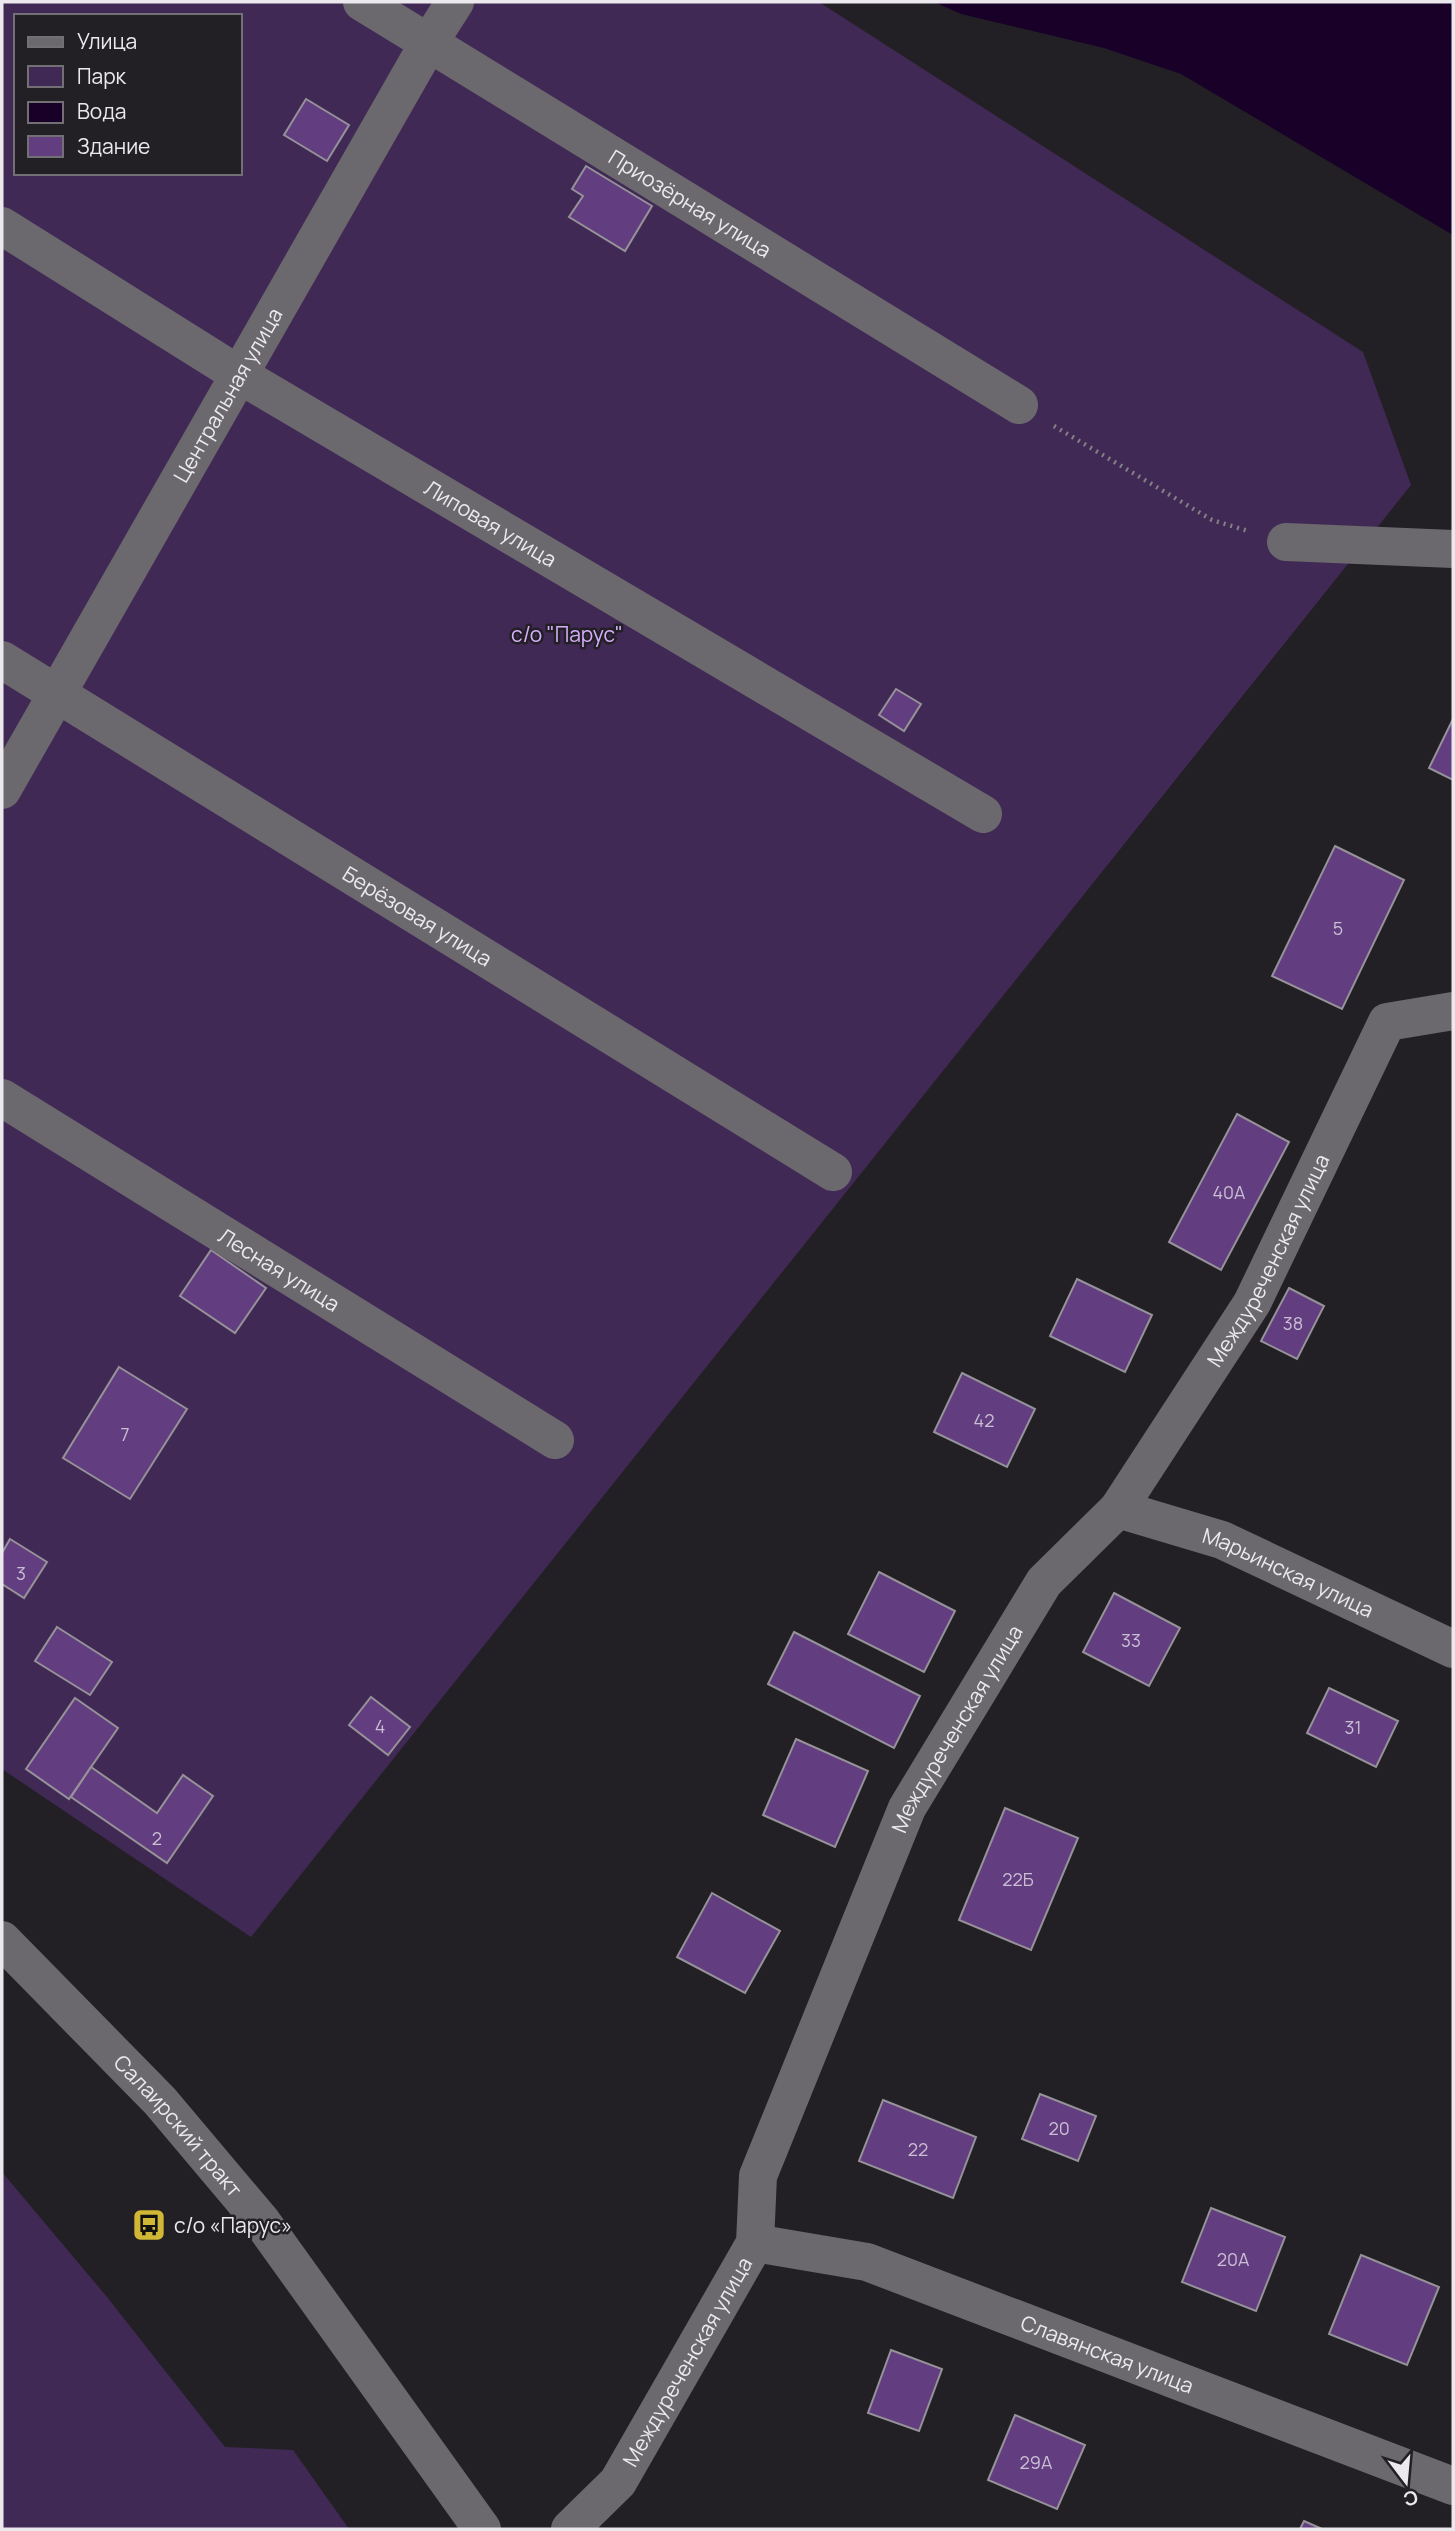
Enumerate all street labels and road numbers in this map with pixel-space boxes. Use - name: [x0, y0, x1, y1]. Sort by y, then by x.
- street label: Приозёрная улица: [604, 143, 777, 264]
- street label: Центральная улица: [167, 303, 289, 487]
- street label: Липовая улица: [419, 473, 562, 573]
- street label: Берёзовая улица: [338, 859, 497, 973]
- street label: Междуреченская улица: [1200, 1149, 1336, 1372]
- street label: Лесная улица: [213, 1221, 345, 1318]
- street label: Марьинская улица: [1199, 1521, 1379, 1624]
- street label: Междуреченская улица: [885, 1620, 1029, 1837]
- street label: Салаирский тракт: [108, 2048, 249, 2203]
- street label: Междуреченская улица: [616, 2252, 758, 2471]
- street label: Славянская улица: [1017, 2308, 1198, 2400]

